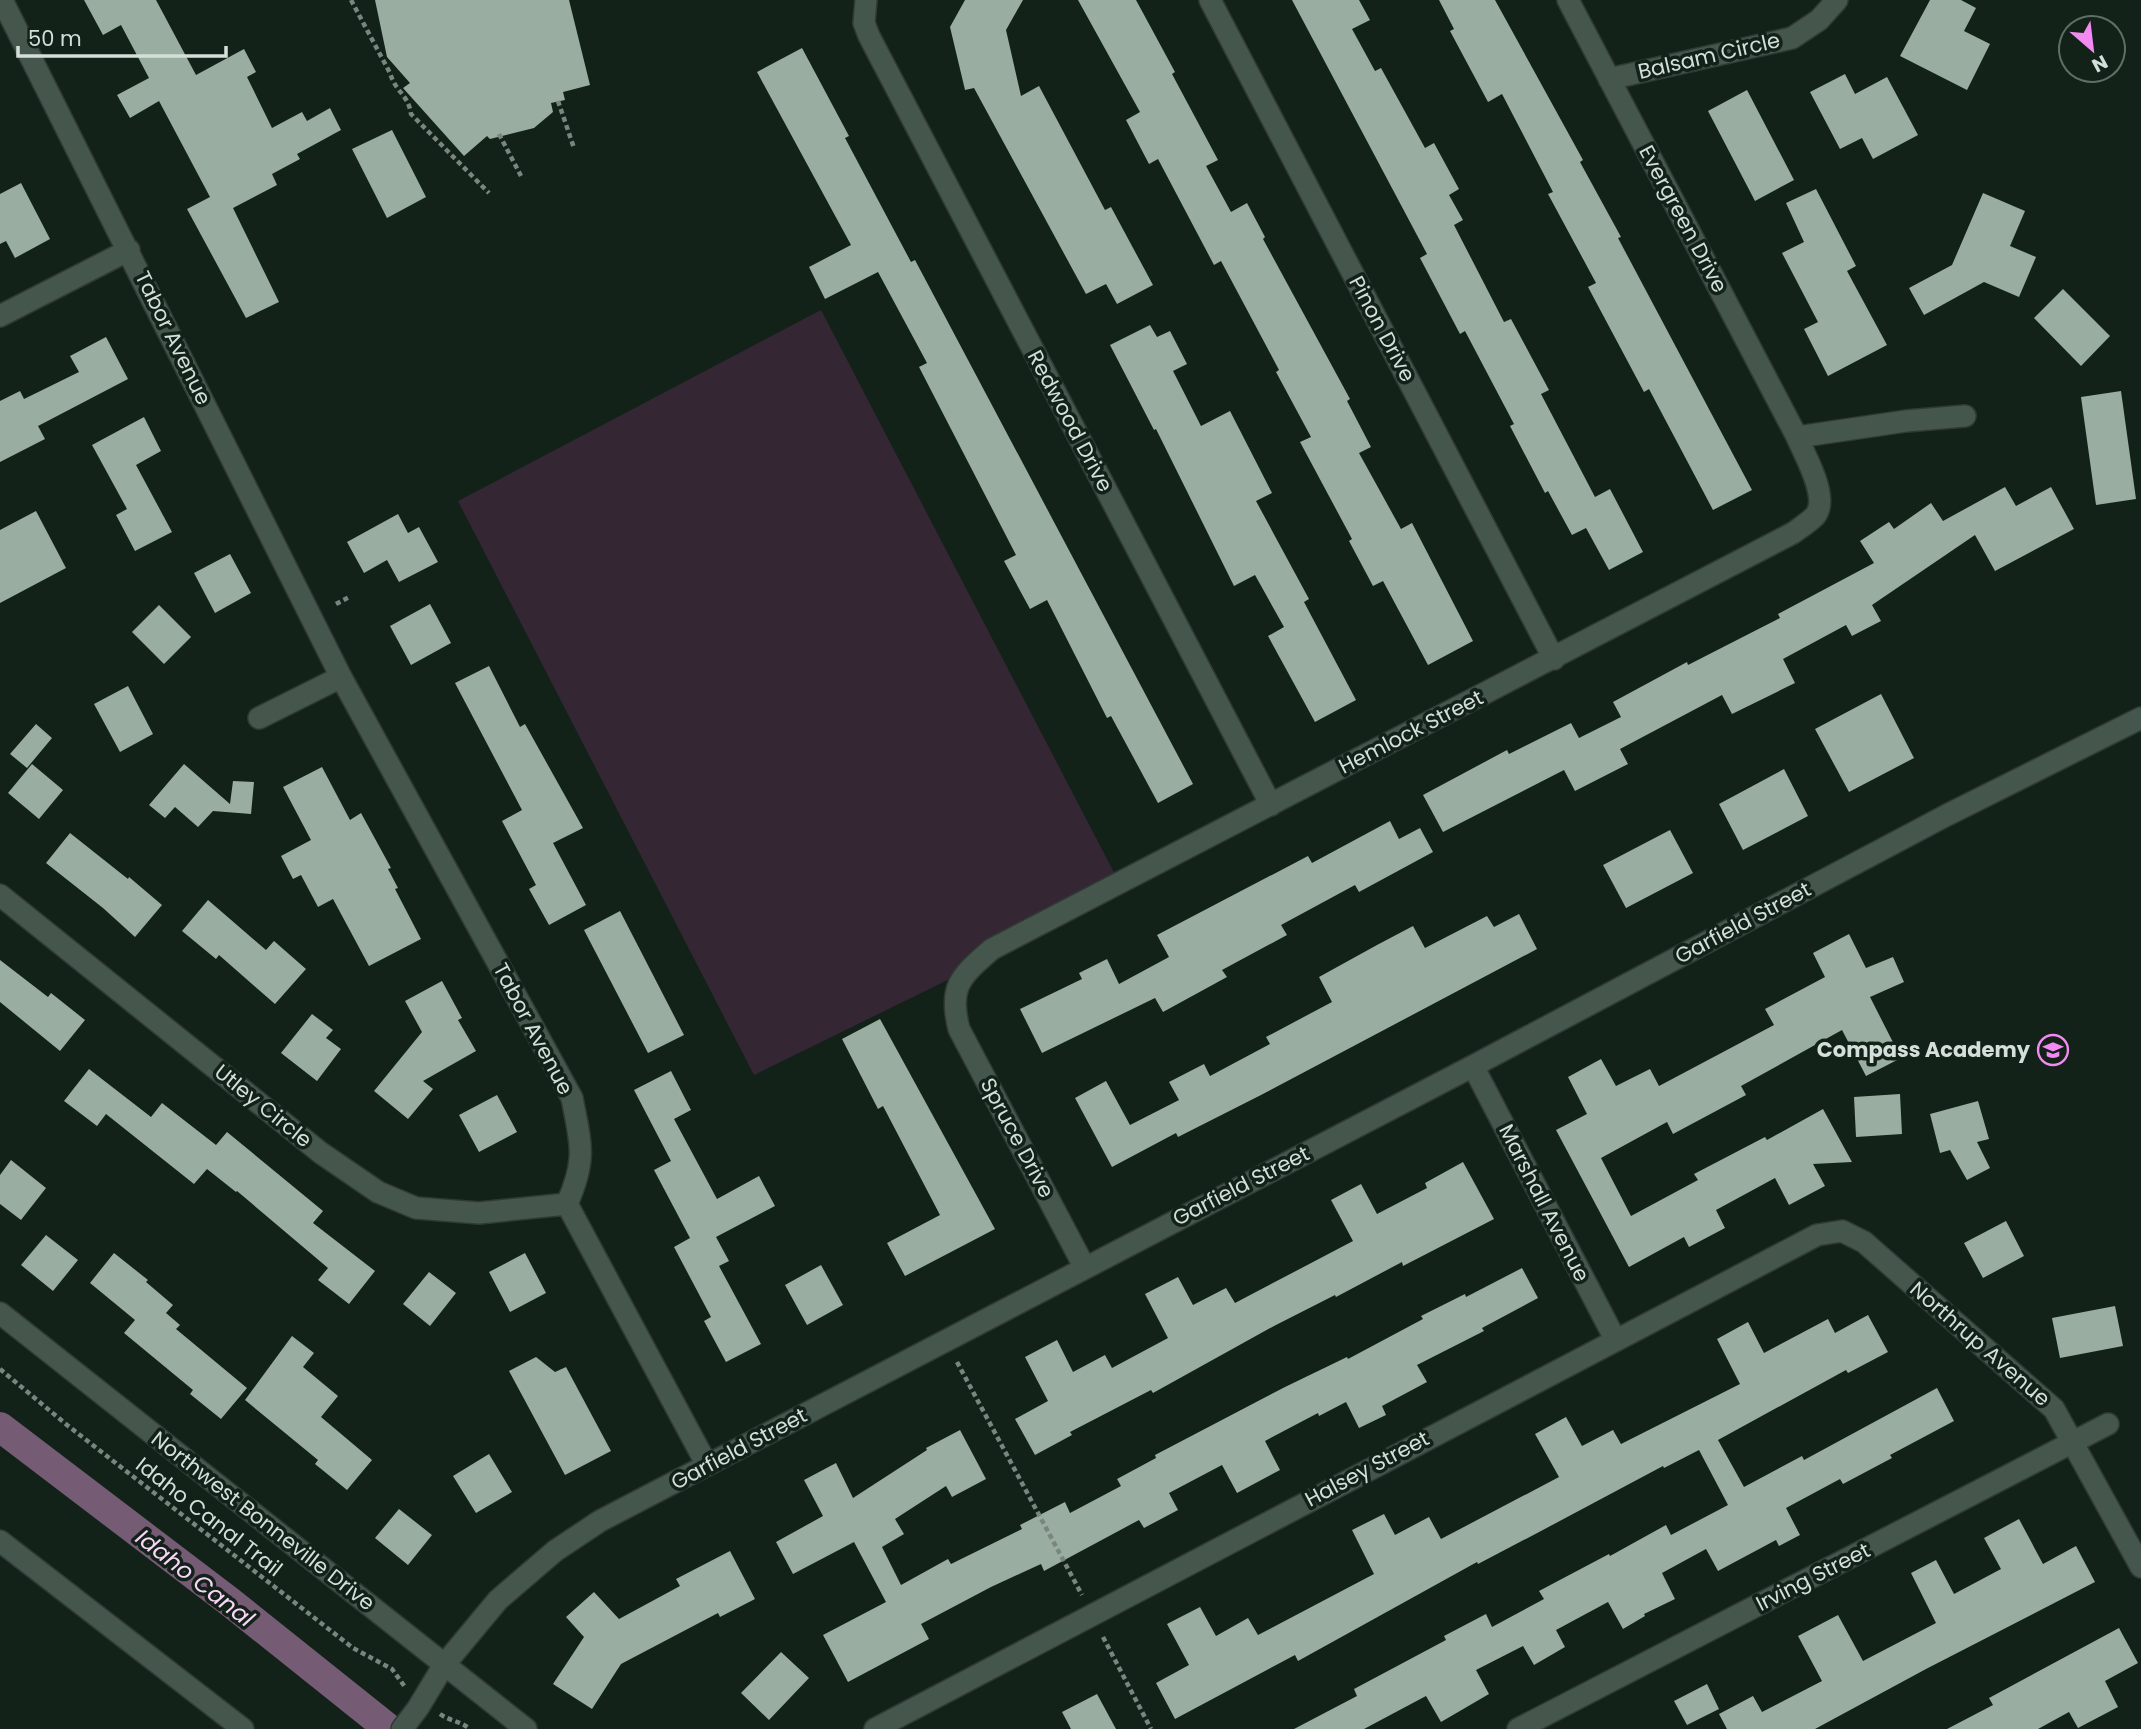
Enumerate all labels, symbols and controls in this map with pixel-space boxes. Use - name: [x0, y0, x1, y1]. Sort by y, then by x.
- scale bar: [18, 14, 226, 58]
- north arrow: [2057, 14, 2127, 84]
- text: 50 m: [28, 24, 82, 53]
- street label: Balsam Circle: [1635, 25, 1783, 86]
- text: N: [2087, 48, 2112, 79]
- street label: Evergreen Drive: [1632, 140, 1735, 298]
- street label: Tabor Avenue: [129, 266, 218, 410]
- street label: Pinon Drive: [1342, 271, 1422, 387]
- street label: Redwood Drive: [1021, 345, 1120, 497]
- street label: Hemlock Street: [1334, 683, 1488, 780]
- street label: Garfield Street: [1670, 875, 1816, 971]
- street label: Tabor Avenue: [486, 958, 580, 1100]
- school or university icon: Compass Academy: [2036, 1033, 2070, 1067]
- place label: Compass Academy: [1817, 1035, 2031, 1064]
- street label: Utley Circle: [208, 1057, 318, 1154]
- street label: Spruce Drive: [974, 1073, 1061, 1203]
- street label: Marshall Avenue: [1492, 1119, 1597, 1287]
- street label: Garfield Street: [1167, 1139, 1314, 1233]
- street label: Northrup Avenue: [1904, 1275, 2057, 1413]
- street label: Garfield Street: [666, 1401, 812, 1497]
- street label: Northwest Bonneville Drive: [145, 1424, 381, 1617]
- street label: Halsey Street: [1300, 1424, 1434, 1513]
- street label: Idaho Canal Trail: [131, 1452, 287, 1582]
- water label: Idaho Canal: [130, 1523, 260, 1633]
- street label: Irving Street: [1751, 1535, 1875, 1618]

